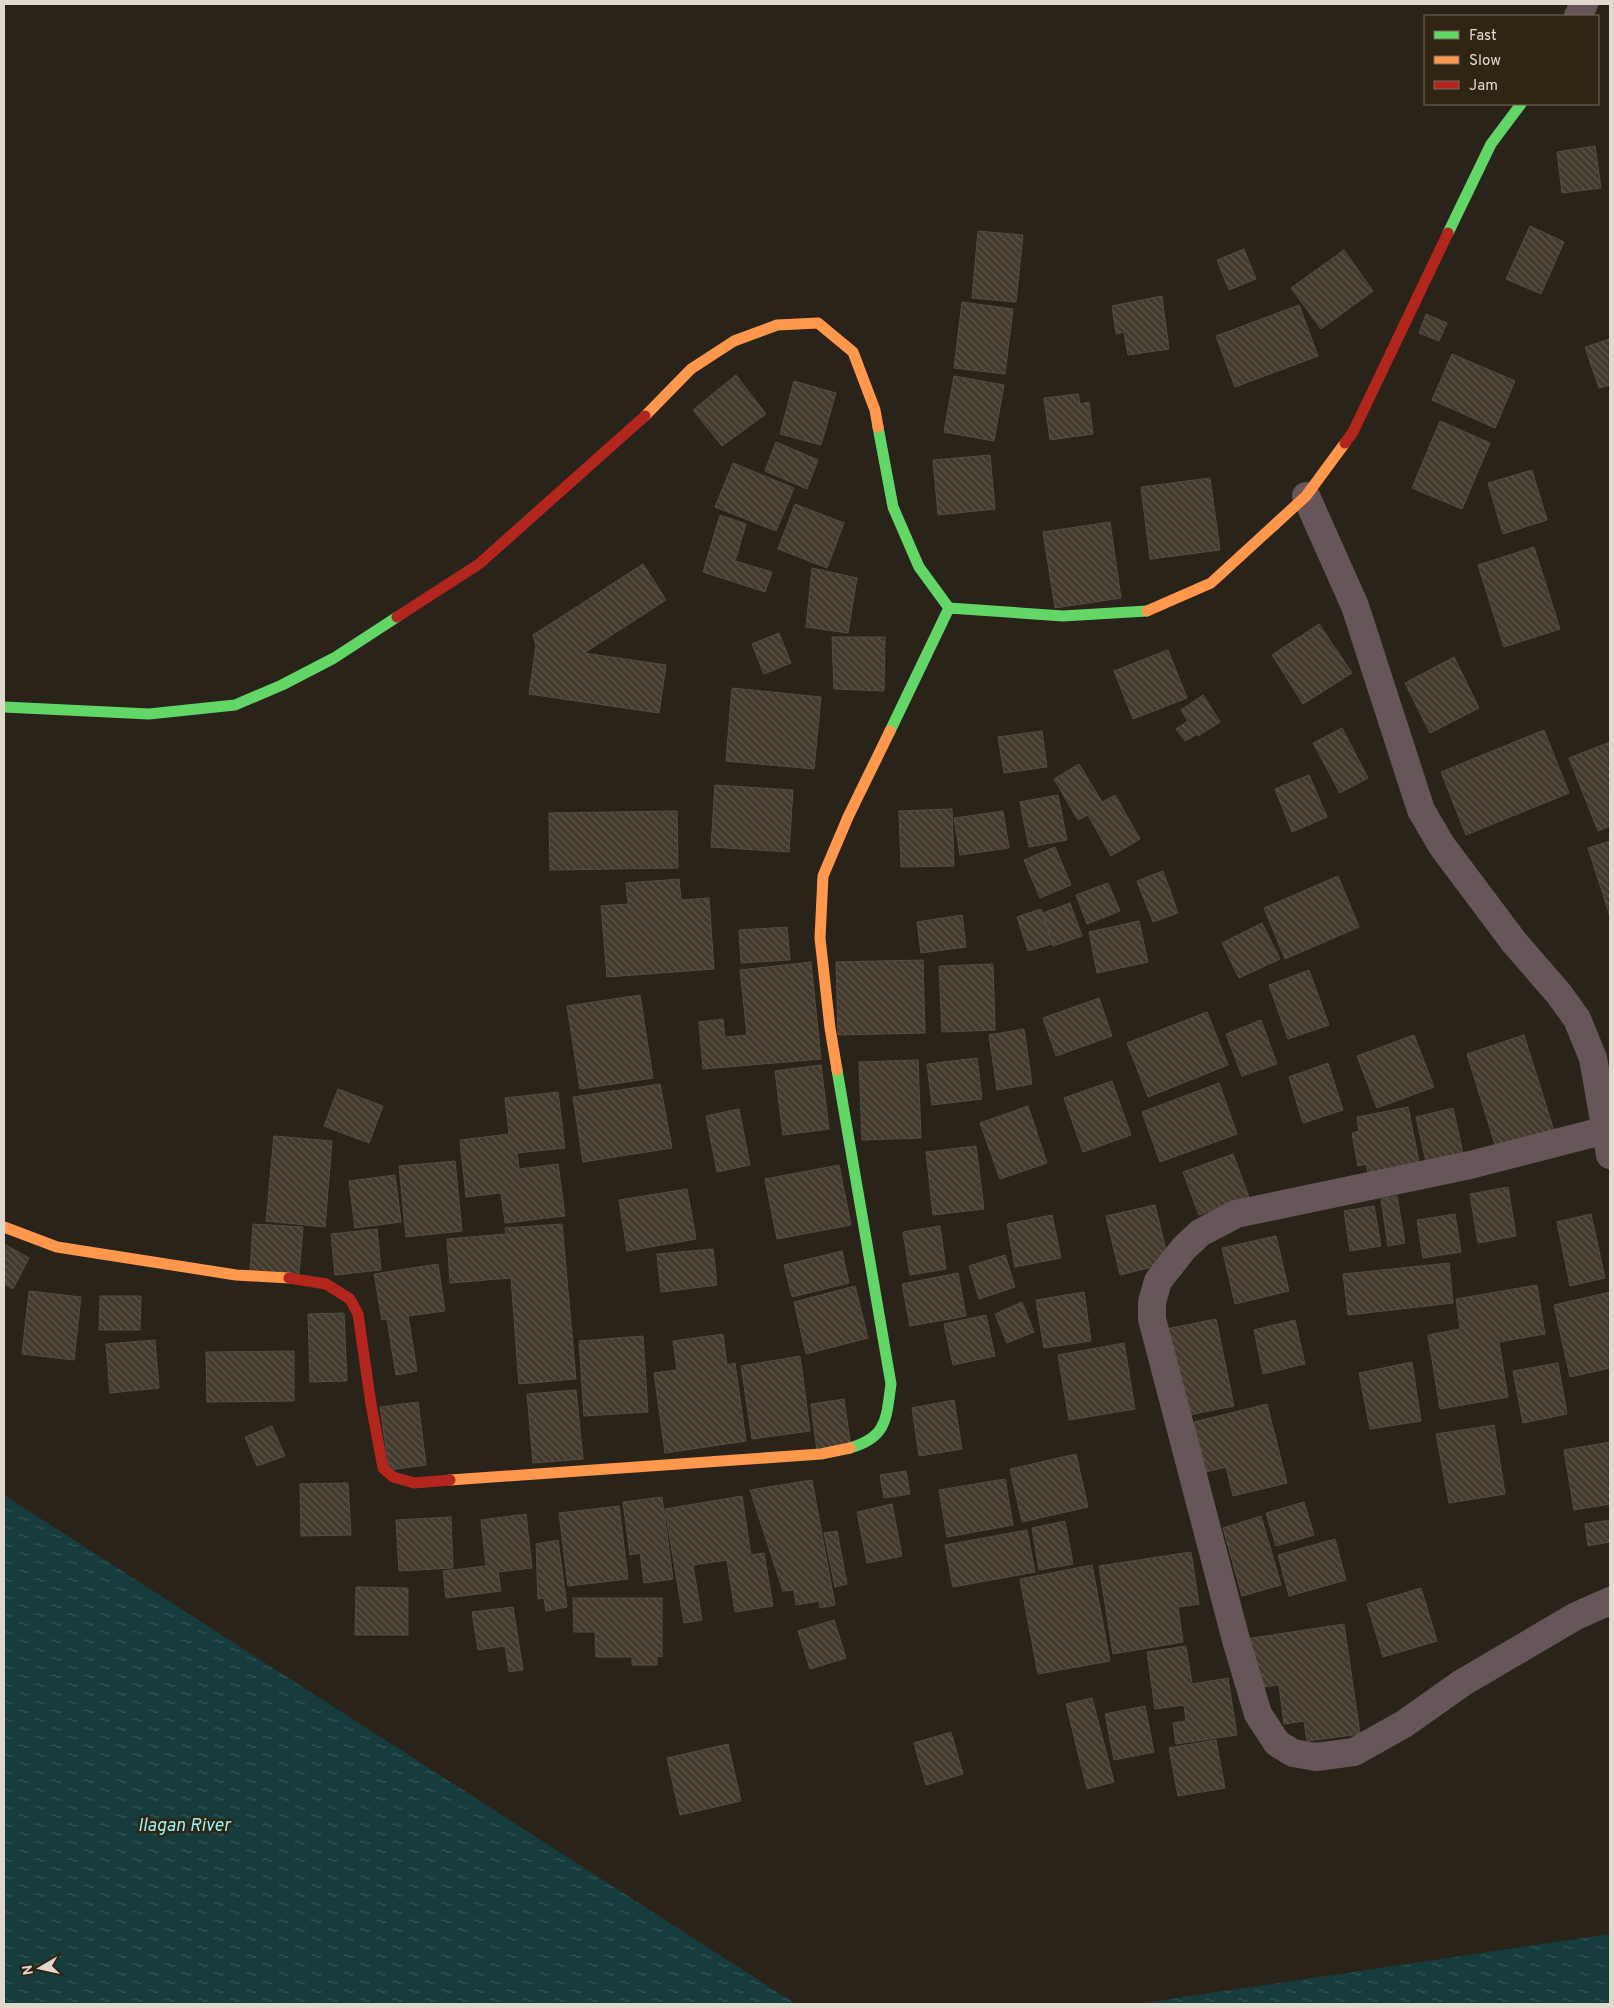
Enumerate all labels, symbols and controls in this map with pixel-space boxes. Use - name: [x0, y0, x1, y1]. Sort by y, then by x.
- legend: [1424, 15, 1599, 105]
- text: Fast: [1469, 27, 1497, 46]
- text: Slow: [1469, 52, 1501, 71]
- text: Jam: [1469, 77, 1498, 96]
- water label: Ilagan River: [138, 1815, 232, 1838]
- north arrow: [15, 1943, 65, 1993]
- text: N: [19, 1963, 38, 1976]

